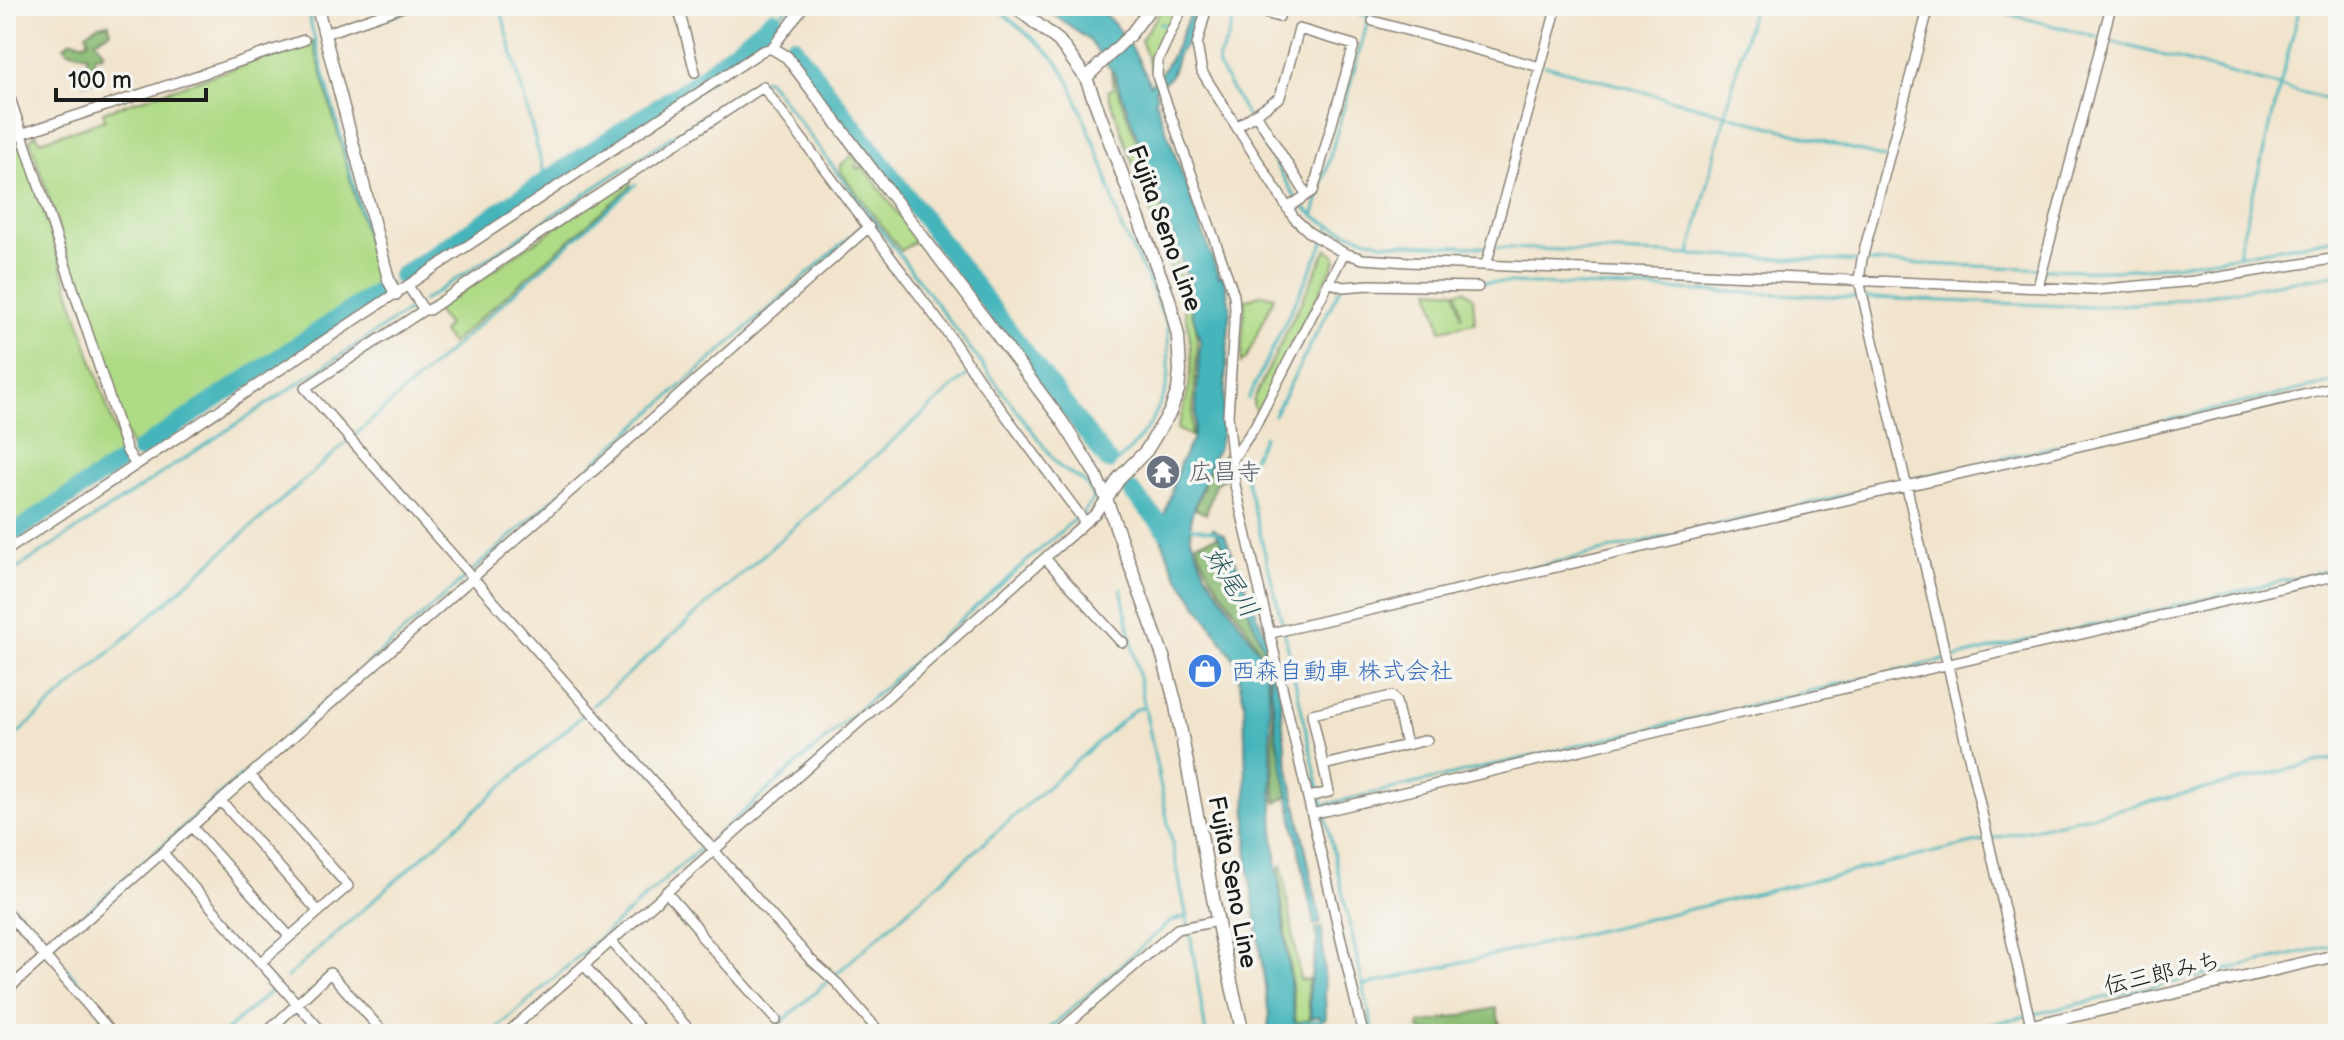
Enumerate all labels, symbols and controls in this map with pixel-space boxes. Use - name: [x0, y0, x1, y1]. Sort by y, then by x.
- scale bar: [56, 52, 206, 102]
- text: 100 m: [68, 66, 132, 95]
- street label: Fujita Seno Line: [1121, 141, 1208, 315]
- temple icon: 広昌寺: [1144, 453, 1182, 491]
- place label: 広昌寺: [1189, 458, 1261, 487]
- water label: 妹尾川: [1197, 542, 1265, 624]
- shop icon: 西森自動車 株式会社: [1186, 652, 1224, 690]
- place label: 西森自動車 株式会社: [1231, 657, 1453, 686]
- street label: Fujita Seno Line: [1202, 794, 1263, 971]
- street label: 伝三郎みち: [2101, 946, 2223, 1001]

